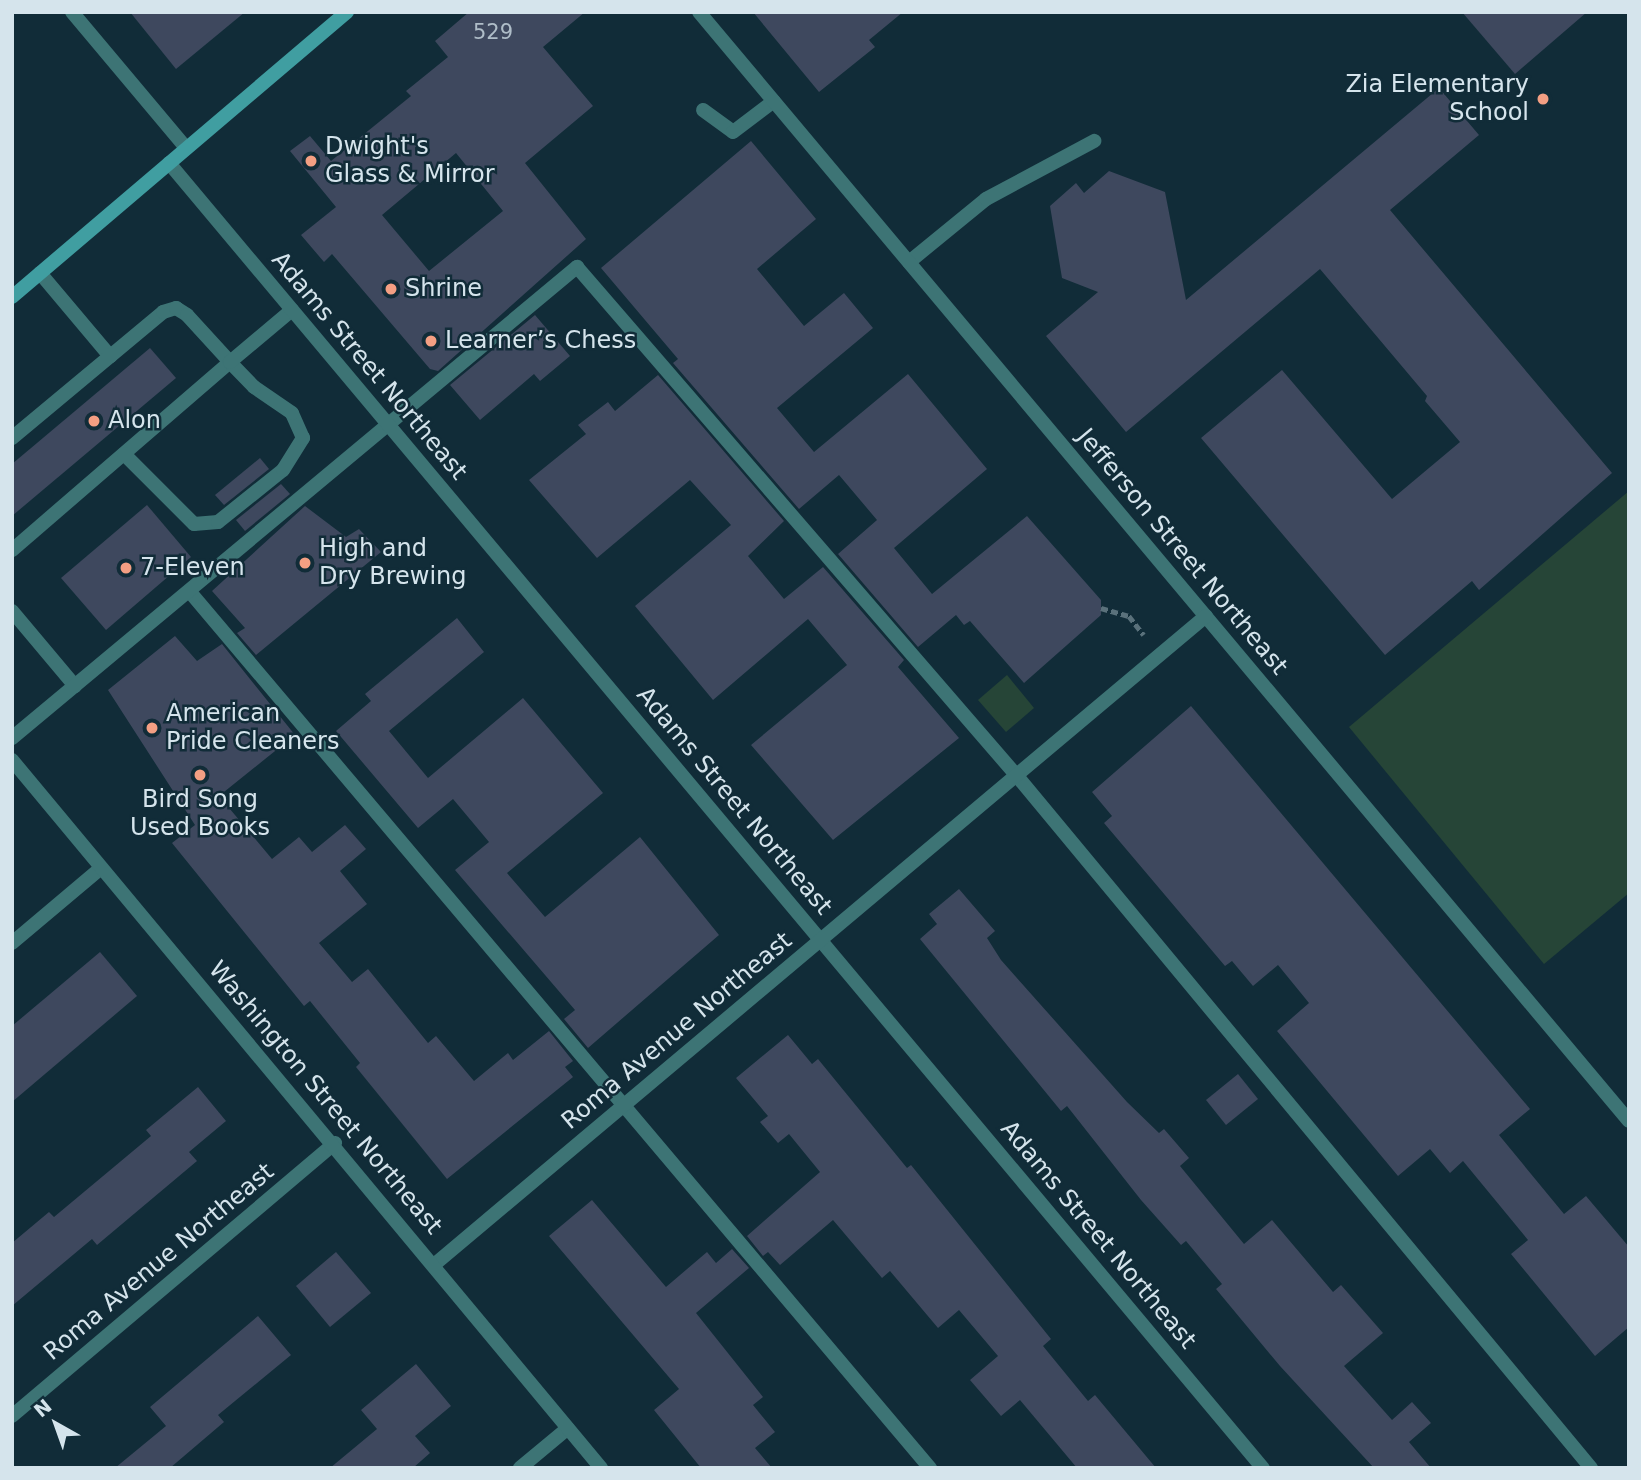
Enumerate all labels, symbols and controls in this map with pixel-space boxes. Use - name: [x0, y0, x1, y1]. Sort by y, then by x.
- house number: 529: [473, 19, 513, 45]
- place label: Zia Elementary School: [1345, 71, 1529, 127]
- marker: Zia Elementary School: [1535, 91, 1551, 107]
- place label: Dwight's Glass & Mirror: [325, 133, 495, 189]
- marker: Dwight's Glass & Mirror: [303, 153, 319, 169]
- street label: Adams Street Northeast: [265, 246, 473, 486]
- place label: Shrine: [405, 275, 482, 303]
- marker: Shrine: [383, 281, 399, 297]
- place label: Learner’s Chess: [445, 327, 636, 355]
- marker: Learner’s Chess: [423, 333, 439, 349]
- place label: Alon: [108, 407, 161, 435]
- marker: Alon: [86, 413, 102, 429]
- street label: Jefferson Street Northeast: [1071, 423, 1293, 681]
- place label: High and Dry Brewing: [319, 535, 466, 591]
- place label: 7-Eleven: [140, 554, 245, 582]
- marker: High and Dry Brewing: [297, 555, 313, 571]
- marker: 7-Eleven: [118, 560, 134, 576]
- street label: Adams Street Northeast: [630, 681, 838, 921]
- place label: American Pride Cleaners: [166, 700, 339, 756]
- marker: American Pride Cleaners: [144, 720, 160, 736]
- marker: Bird Song Used Books: [192, 767, 208, 783]
- place label: Bird Song Used Books: [130, 786, 270, 842]
- street label: Roma Avenue Northeast: [556, 926, 798, 1136]
- street label: Washington Street Northeast: [202, 956, 448, 1240]
- street label: Adams Street Northeast: [994, 1115, 1202, 1355]
- street label: Roma Avenue Northeast: [38, 1157, 280, 1367]
- north arrow: [21, 1389, 91, 1459]
- text: N: [29, 1394, 56, 1421]

